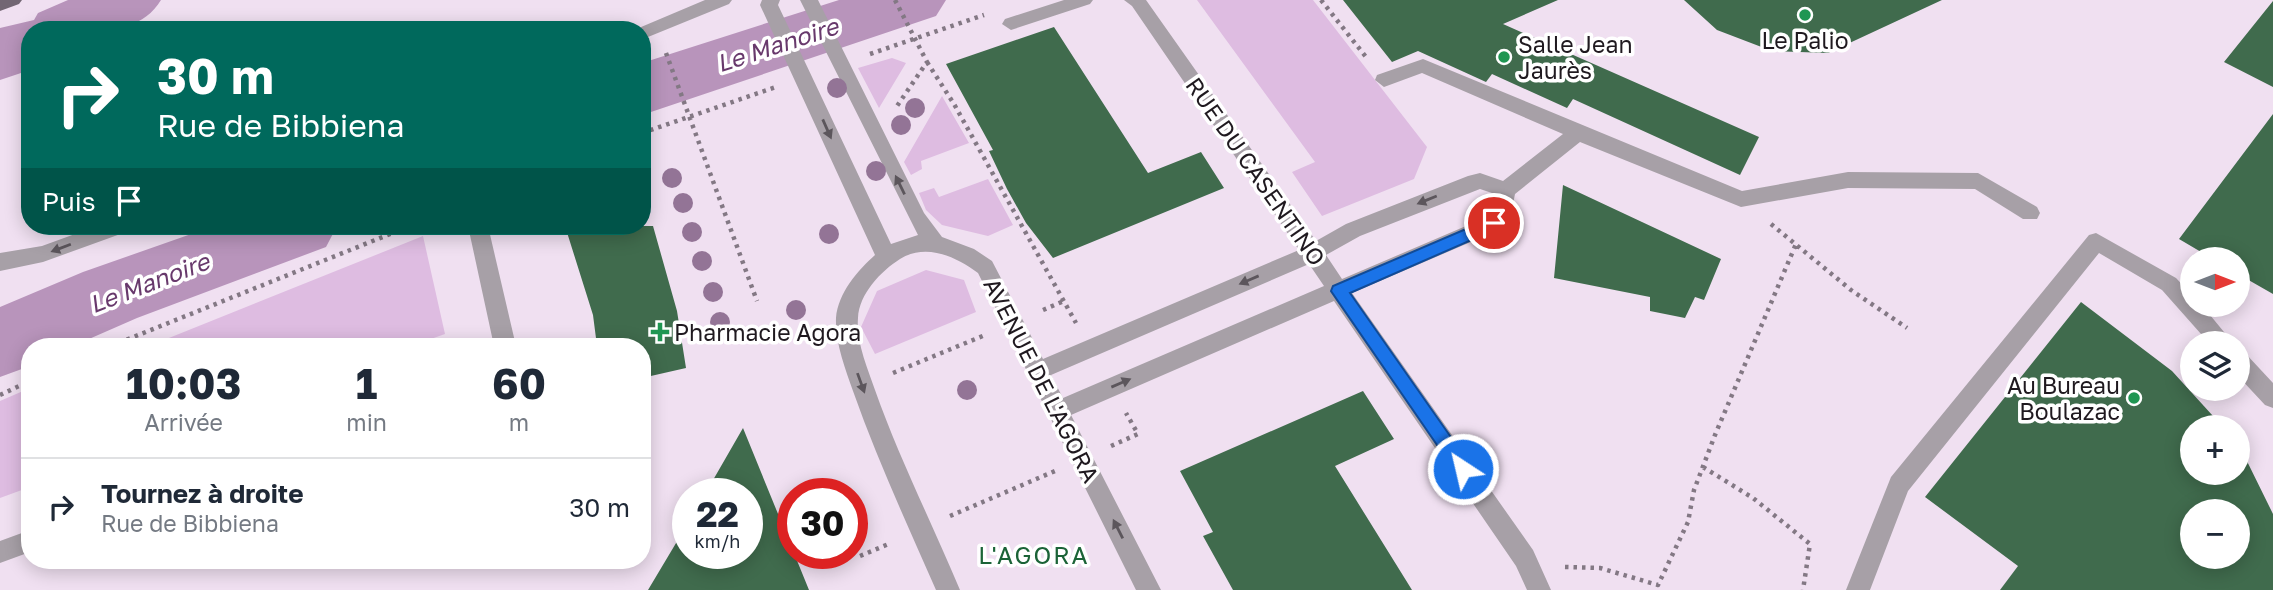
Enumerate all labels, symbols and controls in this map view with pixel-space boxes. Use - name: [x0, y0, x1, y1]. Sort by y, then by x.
- marker: Le Palio: [1797, 7, 1813, 23]
- water label: Le Manoire: [713, 10, 843, 77]
- place label: Le Palio: [1761, 26, 1849, 54]
- place label: Salle Jean Jaurès: [1518, 30, 1633, 84]
- text: 30 m: [157, 46, 274, 105]
- icon: right: [42, 49, 133, 140]
- marker: Salle Jean Jaurès: [1496, 49, 1512, 65]
- street label: RUE DU CASENTINO: [1181, 72, 1331, 270]
- text: Rue de Bibbiena: [157, 106, 405, 144]
- one-way arrow: [821, 119, 833, 139]
- one-way arrow: [895, 175, 906, 195]
- icon: arrive: [110, 182, 148, 220]
- text: Puis: [42, 186, 96, 217]
- pin: [1464, 193, 1524, 253]
- one-way arrow: [1417, 195, 1438, 206]
- icon: arrive: [1475, 204, 1513, 242]
- one-way arrow: [50, 242, 71, 253]
- water label: Le Manoire: [85, 245, 215, 318]
- north arrow: [2180, 247, 2250, 317]
- map controls: [2180, 247, 2250, 569]
- street label: AVENUE DE L'AGORA: [978, 273, 1106, 487]
- one-way arrow: [1239, 275, 1260, 286]
- place label: Pharmacie Agora: [674, 318, 861, 346]
- marker: Pharmacie Agora: [652, 324, 668, 340]
- button: layers: [2180, 331, 2250, 401]
- text: 10:03: [126, 358, 241, 408]
- text: 1: [356, 358, 377, 408]
- text: 60: [492, 358, 546, 408]
- place label: Au Bureau Boulazac: [2007, 371, 2120, 425]
- one-way arrow: [856, 372, 867, 393]
- one-way arrow: [1111, 377, 1131, 389]
- marker: Au Bureau Boulazac: [2126, 390, 2142, 406]
- text: Arrivée: [144, 408, 223, 436]
- text: min: [346, 408, 387, 436]
- text: m: [509, 408, 529, 436]
- button: +: [2180, 415, 2250, 485]
- position arrow: [1426, 432, 1500, 506]
- text: Tournez à droite: [101, 478, 304, 509]
- speed limit sign: 30: [777, 478, 868, 569]
- icon: right: [42, 488, 80, 526]
- text: 30 m: [569, 492, 630, 523]
- text: 22: [696, 493, 739, 535]
- button: −: [2180, 499, 2250, 569]
- text: Rue de Bibbiena: [101, 509, 279, 537]
- one-way arrow: [1113, 519, 1124, 539]
- text: km/h: [695, 530, 740, 552]
- district label: L'AGORA: [978, 540, 1090, 569]

